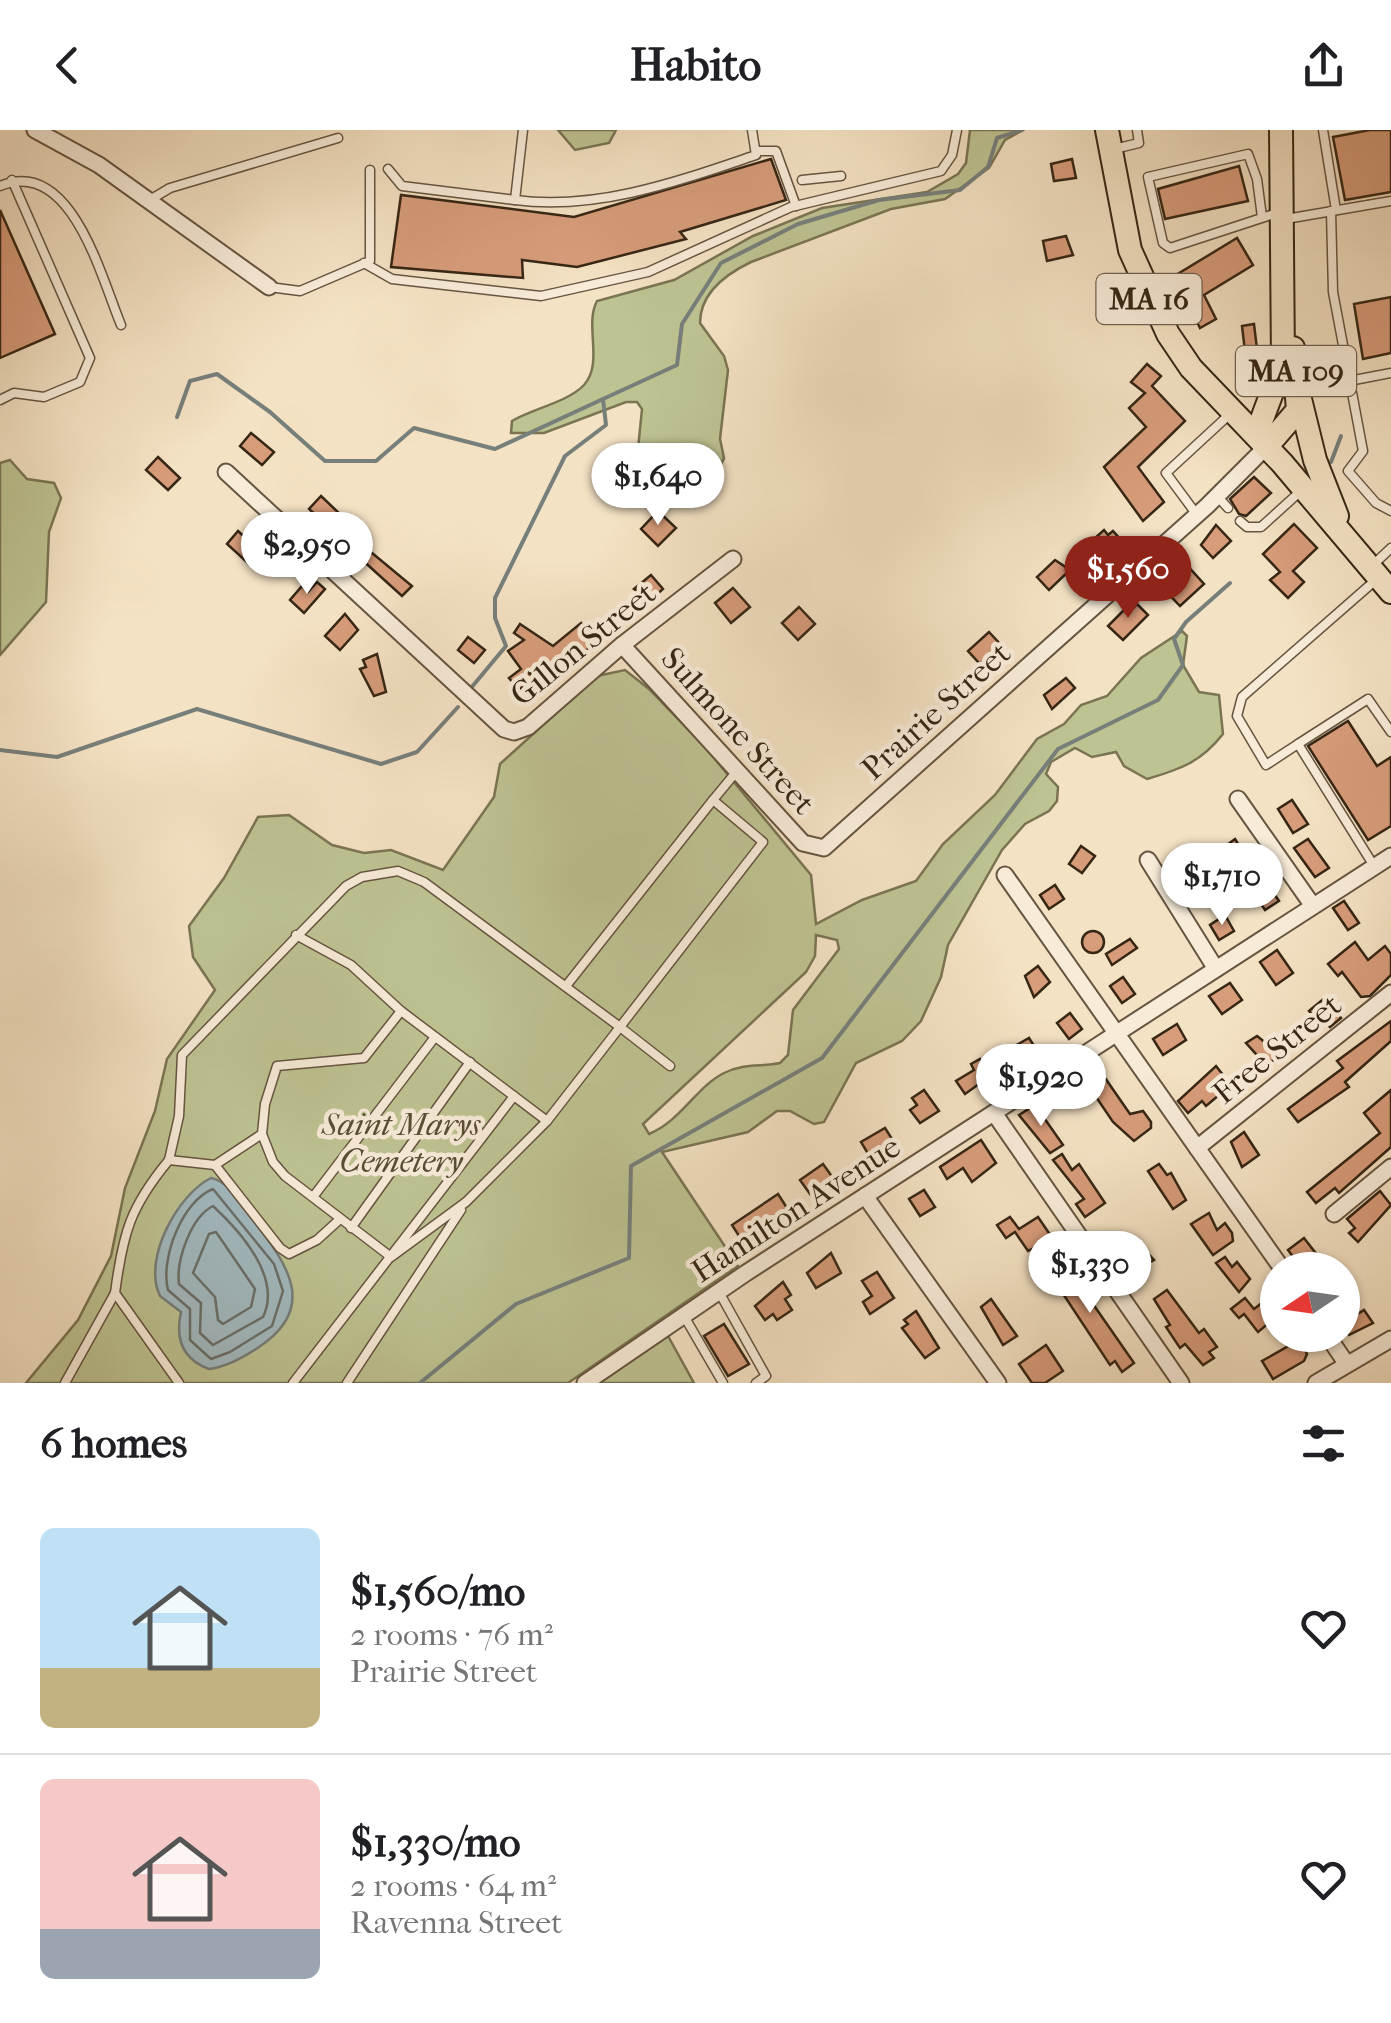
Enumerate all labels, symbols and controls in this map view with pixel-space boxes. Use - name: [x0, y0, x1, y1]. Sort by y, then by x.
- icon: back: [40, 38, 95, 93]
- icon: share: [1296, 38, 1351, 93]
- text: Habito: [630, 39, 761, 92]
- road number: MA 16: [1096, 274, 1202, 324]
- road number: MA 109: [1236, 346, 1356, 396]
- pin: $1,640: [577, 443, 739, 528]
- text: $1,640: [613, 457, 703, 494]
- pin: $2,950: [226, 512, 388, 597]
- text: $2,950: [263, 526, 351, 563]
- pin: $1,560: [1047, 536, 1209, 621]
- text: $1,560: [1086, 550, 1170, 587]
- street label: Gillon Street: [503, 574, 663, 714]
- street label: Prairie Street: [854, 634, 1018, 787]
- street label: Sulmone Street: [654, 640, 823, 822]
- pin: $1,710: [1141, 843, 1303, 928]
- text: $1,710: [1183, 857, 1261, 894]
- street label: Free Street: [1206, 986, 1349, 1112]
- pin: $1,920: [960, 1044, 1122, 1129]
- text: $1,920: [998, 1058, 1084, 1095]
- park label: Saint Marys Cemetery: [321, 1106, 481, 1180]
- street label: Hamilton Avenue: [685, 1128, 907, 1290]
- pin: $1,330: [1009, 1231, 1171, 1316]
- text: $1,330: [1050, 1245, 1130, 1282]
- north arrow: [1260, 1252, 1360, 1352]
- map controls: [1260, 1252, 1360, 1352]
- icon: filters: [1296, 1416, 1351, 1471]
- text: 6 homes: [40, 1419, 187, 1468]
- text: $1,560/mo: [350, 1567, 525, 1616]
- icon: home: [120, 1568, 240, 1688]
- icon: heart: [1296, 1601, 1351, 1656]
- text: 2 rooms · 76 m²: [350, 1616, 553, 1653]
- text: Prairie Street: [350, 1653, 537, 1690]
- text: $1,330/mo: [350, 1818, 520, 1867]
- icon: home: [120, 1819, 240, 1939]
- icon: heart: [1296, 1852, 1351, 1907]
- text: 2 rooms · 64 m²: [350, 1867, 556, 1904]
- text: Ravenna Street: [350, 1904, 562, 1941]

